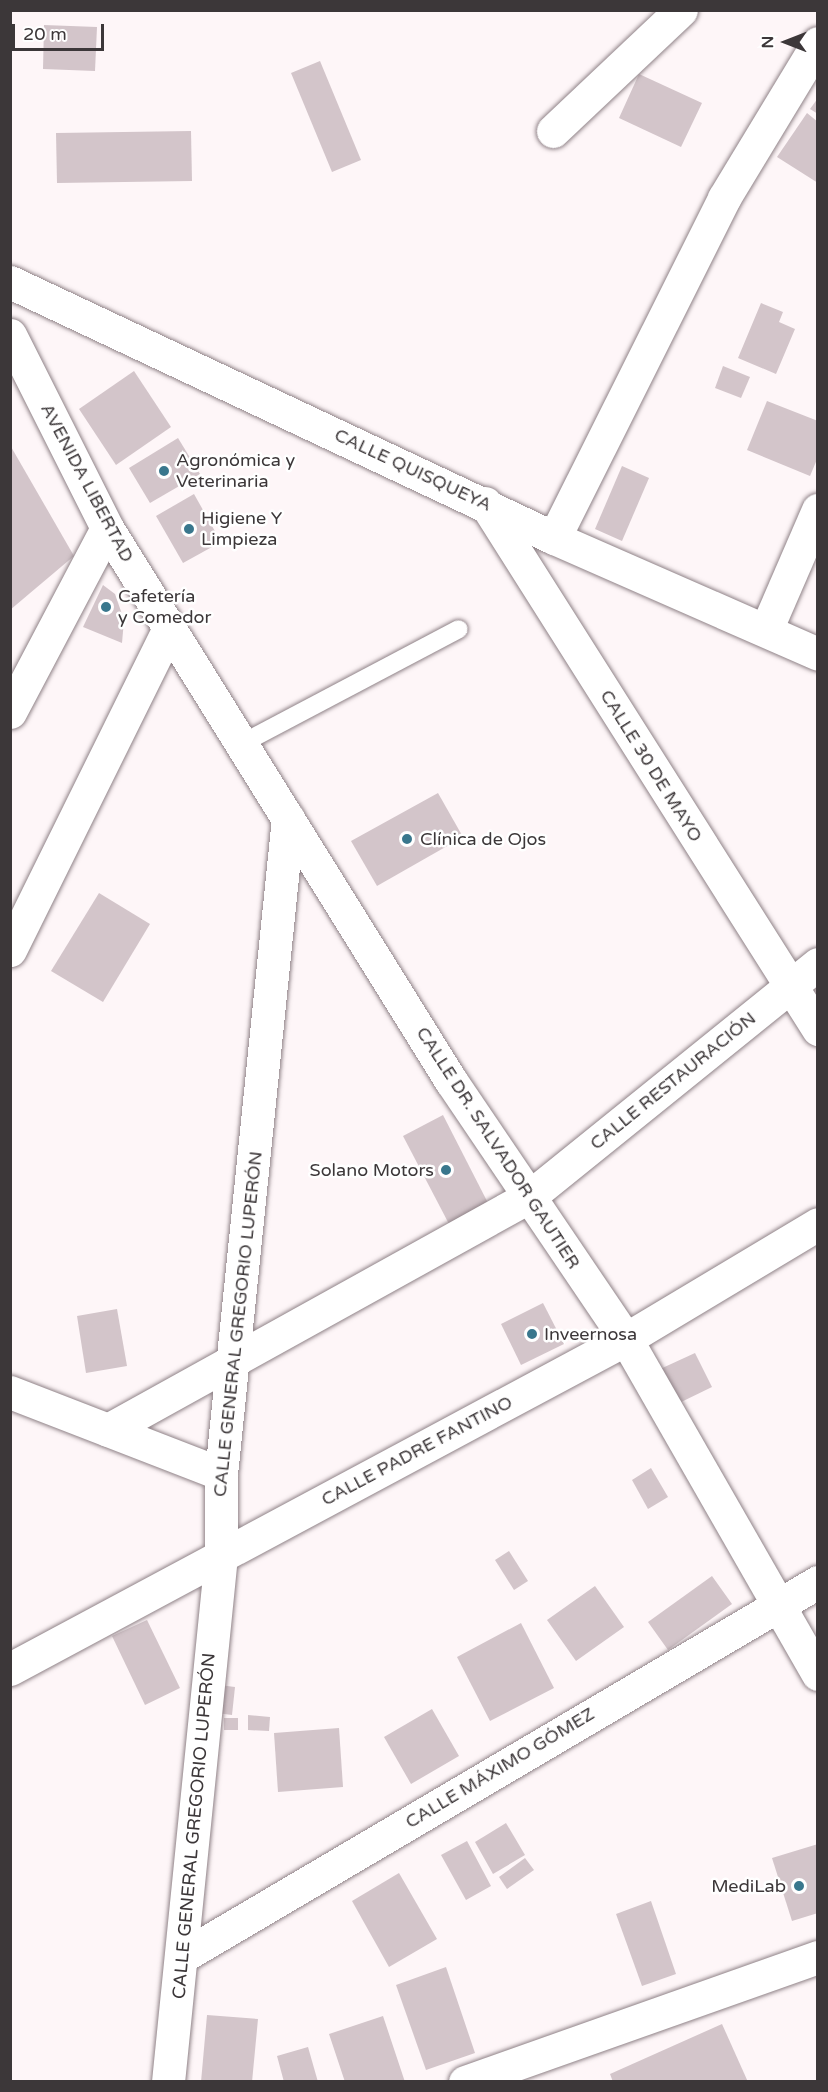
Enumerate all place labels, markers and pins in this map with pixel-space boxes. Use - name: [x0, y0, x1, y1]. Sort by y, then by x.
- place label: Agronómica y Veterinaria: [176, 450, 295, 492]
- marker: Agronómica y Veterinaria: [157, 464, 171, 478]
- place label: Higiene Y Limpieza: [201, 508, 282, 550]
- marker: Higiene Y Limpieza: [182, 522, 196, 536]
- place label: Cafetería y Comedor: [118, 586, 211, 628]
- marker: Cafetería y Comedor: [99, 600, 113, 614]
- place label: Clínica de Ojos: [420, 828, 546, 850]
- marker: Clínica de Ojos: [398, 830, 416, 848]
- place label: Solano Motors: [310, 1159, 434, 1181]
- marker: Solano Motors: [439, 1163, 453, 1177]
- place label: Inveernosa: [544, 1323, 637, 1345]
- marker: Inveernosa: [525, 1327, 539, 1341]
- place label: MediLab: [711, 1875, 786, 1897]
- marker: MediLab: [790, 1877, 808, 1895]

